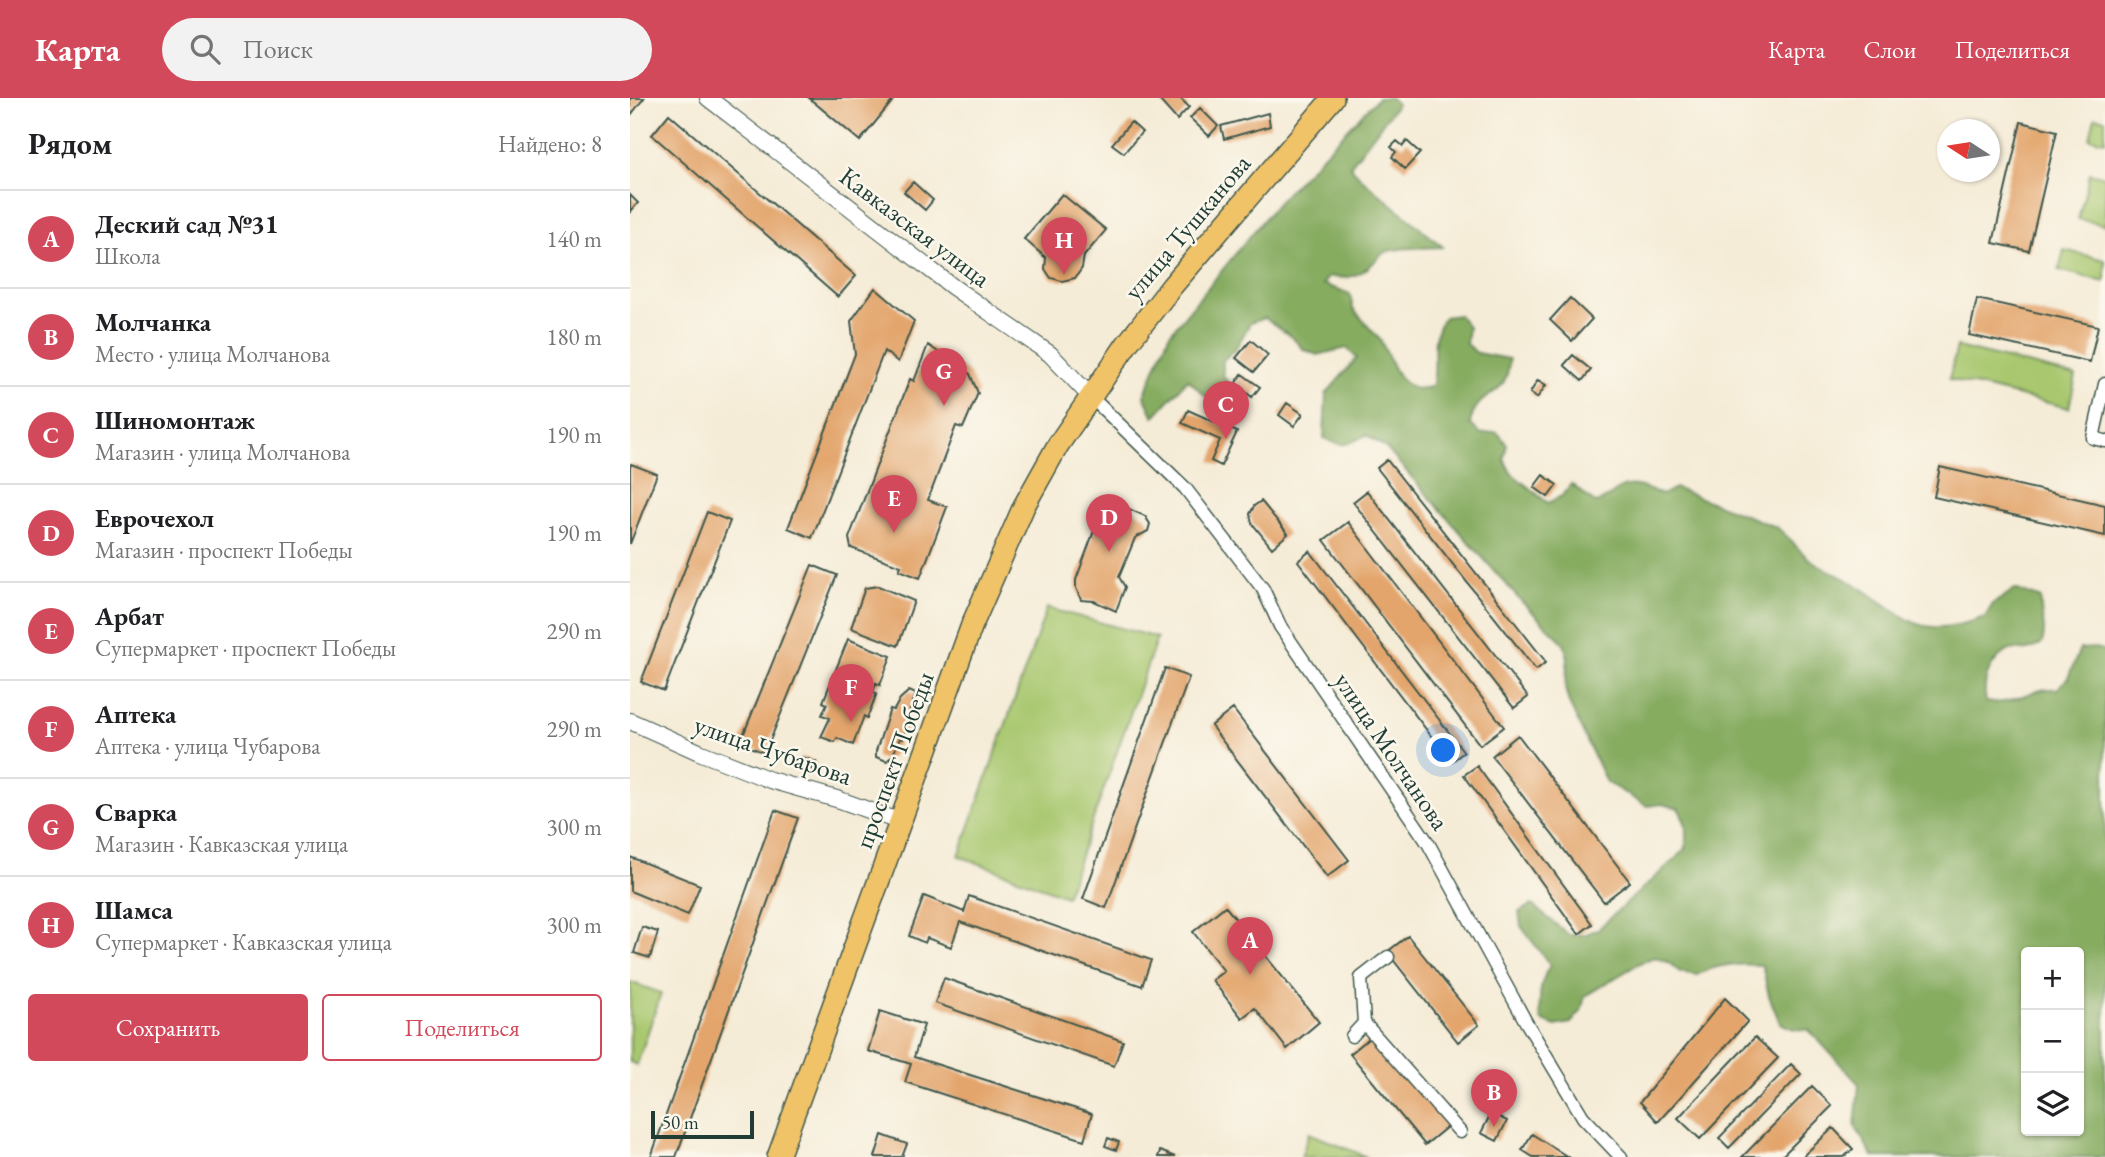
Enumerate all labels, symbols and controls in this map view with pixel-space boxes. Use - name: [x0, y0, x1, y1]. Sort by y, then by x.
- search box: [162, 18, 652, 81]
- text: Карта: [35, 28, 120, 71]
- icon: search: [186, 30, 224, 68]
- text: Поиск: [242, 32, 313, 66]
- text: Карта: [1768, 34, 1825, 65]
- text: Слои: [1863, 34, 1917, 65]
- text: Поделиться: [1955, 34, 2070, 65]
- north arrow: [1937, 119, 2000, 182]
- text: Рядом: [28, 124, 112, 163]
- text: Найдено: 8: [498, 129, 602, 159]
- street label: улица Тушканова: [1116, 147, 1258, 307]
- street label: Кавказская улица: [833, 159, 998, 295]
- text: Деский сад №31: [95, 207, 279, 241]
- pin: H: [1041, 217, 1087, 275]
- text: A: [43, 224, 59, 254]
- text: 140 m: [546, 224, 602, 254]
- text: Школа: [95, 241, 160, 271]
- text: Молчанка: [95, 305, 211, 339]
- text: B: [44, 322, 58, 352]
- text: 180 m: [546, 322, 602, 352]
- text: Место · улица Молчанова: [95, 339, 330, 369]
- pin: G: [921, 348, 967, 406]
- pin: C: [1203, 381, 1249, 439]
- text: Шиномонтаж: [95, 403, 255, 437]
- text: C: [43, 420, 59, 450]
- text: 190 m: [546, 420, 602, 450]
- text: Магазин · улица Молчанова: [95, 437, 350, 467]
- pin: E: [871, 475, 917, 533]
- pin: D: [1086, 494, 1132, 552]
- text: Еврочехол: [95, 501, 214, 535]
- text: D: [42, 518, 60, 548]
- text: 190 m: [546, 518, 602, 548]
- text: Магазин · проспект Победы: [95, 535, 353, 565]
- text: Арбат: [95, 599, 164, 633]
- text: E: [44, 616, 58, 646]
- text: 290 m: [546, 616, 602, 646]
- text: Супермаркет · проспект Победы: [95, 633, 396, 663]
- pin: F: [828, 664, 874, 722]
- street label: улица Молчанова: [1327, 665, 1458, 837]
- street label: проспект Победы: [846, 667, 942, 853]
- text: Аптека: [95, 697, 176, 731]
- street label: улица Чубарова: [690, 707, 857, 793]
- text: F: [45, 714, 57, 744]
- text: 290 m: [546, 714, 602, 744]
- text: Аптека · улица Чубарова: [95, 731, 320, 761]
- your location: [1426, 733, 1460, 767]
- text: Сварка: [95, 795, 177, 829]
- text: G: [43, 812, 59, 842]
- text: 300 m: [546, 812, 602, 842]
- text: Магазин · Кавказская улица: [95, 829, 348, 859]
- text: Шамса: [95, 893, 173, 927]
- text: H: [42, 910, 60, 940]
- text: 300 m: [546, 910, 602, 940]
- pin: A: [1227, 917, 1273, 975]
- text: Супермаркет · Кавказская улица: [95, 927, 392, 957]
- map controls: [2021, 947, 2084, 1136]
- button: +: [2021, 947, 2084, 1010]
- button: Сохранить: [28, 994, 308, 1061]
- button: Поделиться: [322, 994, 602, 1061]
- button: −: [2021, 1010, 2084, 1073]
- pin: B: [1471, 1069, 1517, 1127]
- button: layers: [2021, 1073, 2084, 1136]
- scale bar: [651, 1108, 754, 1140]
- text: 50 m: [662, 1110, 699, 1135]

